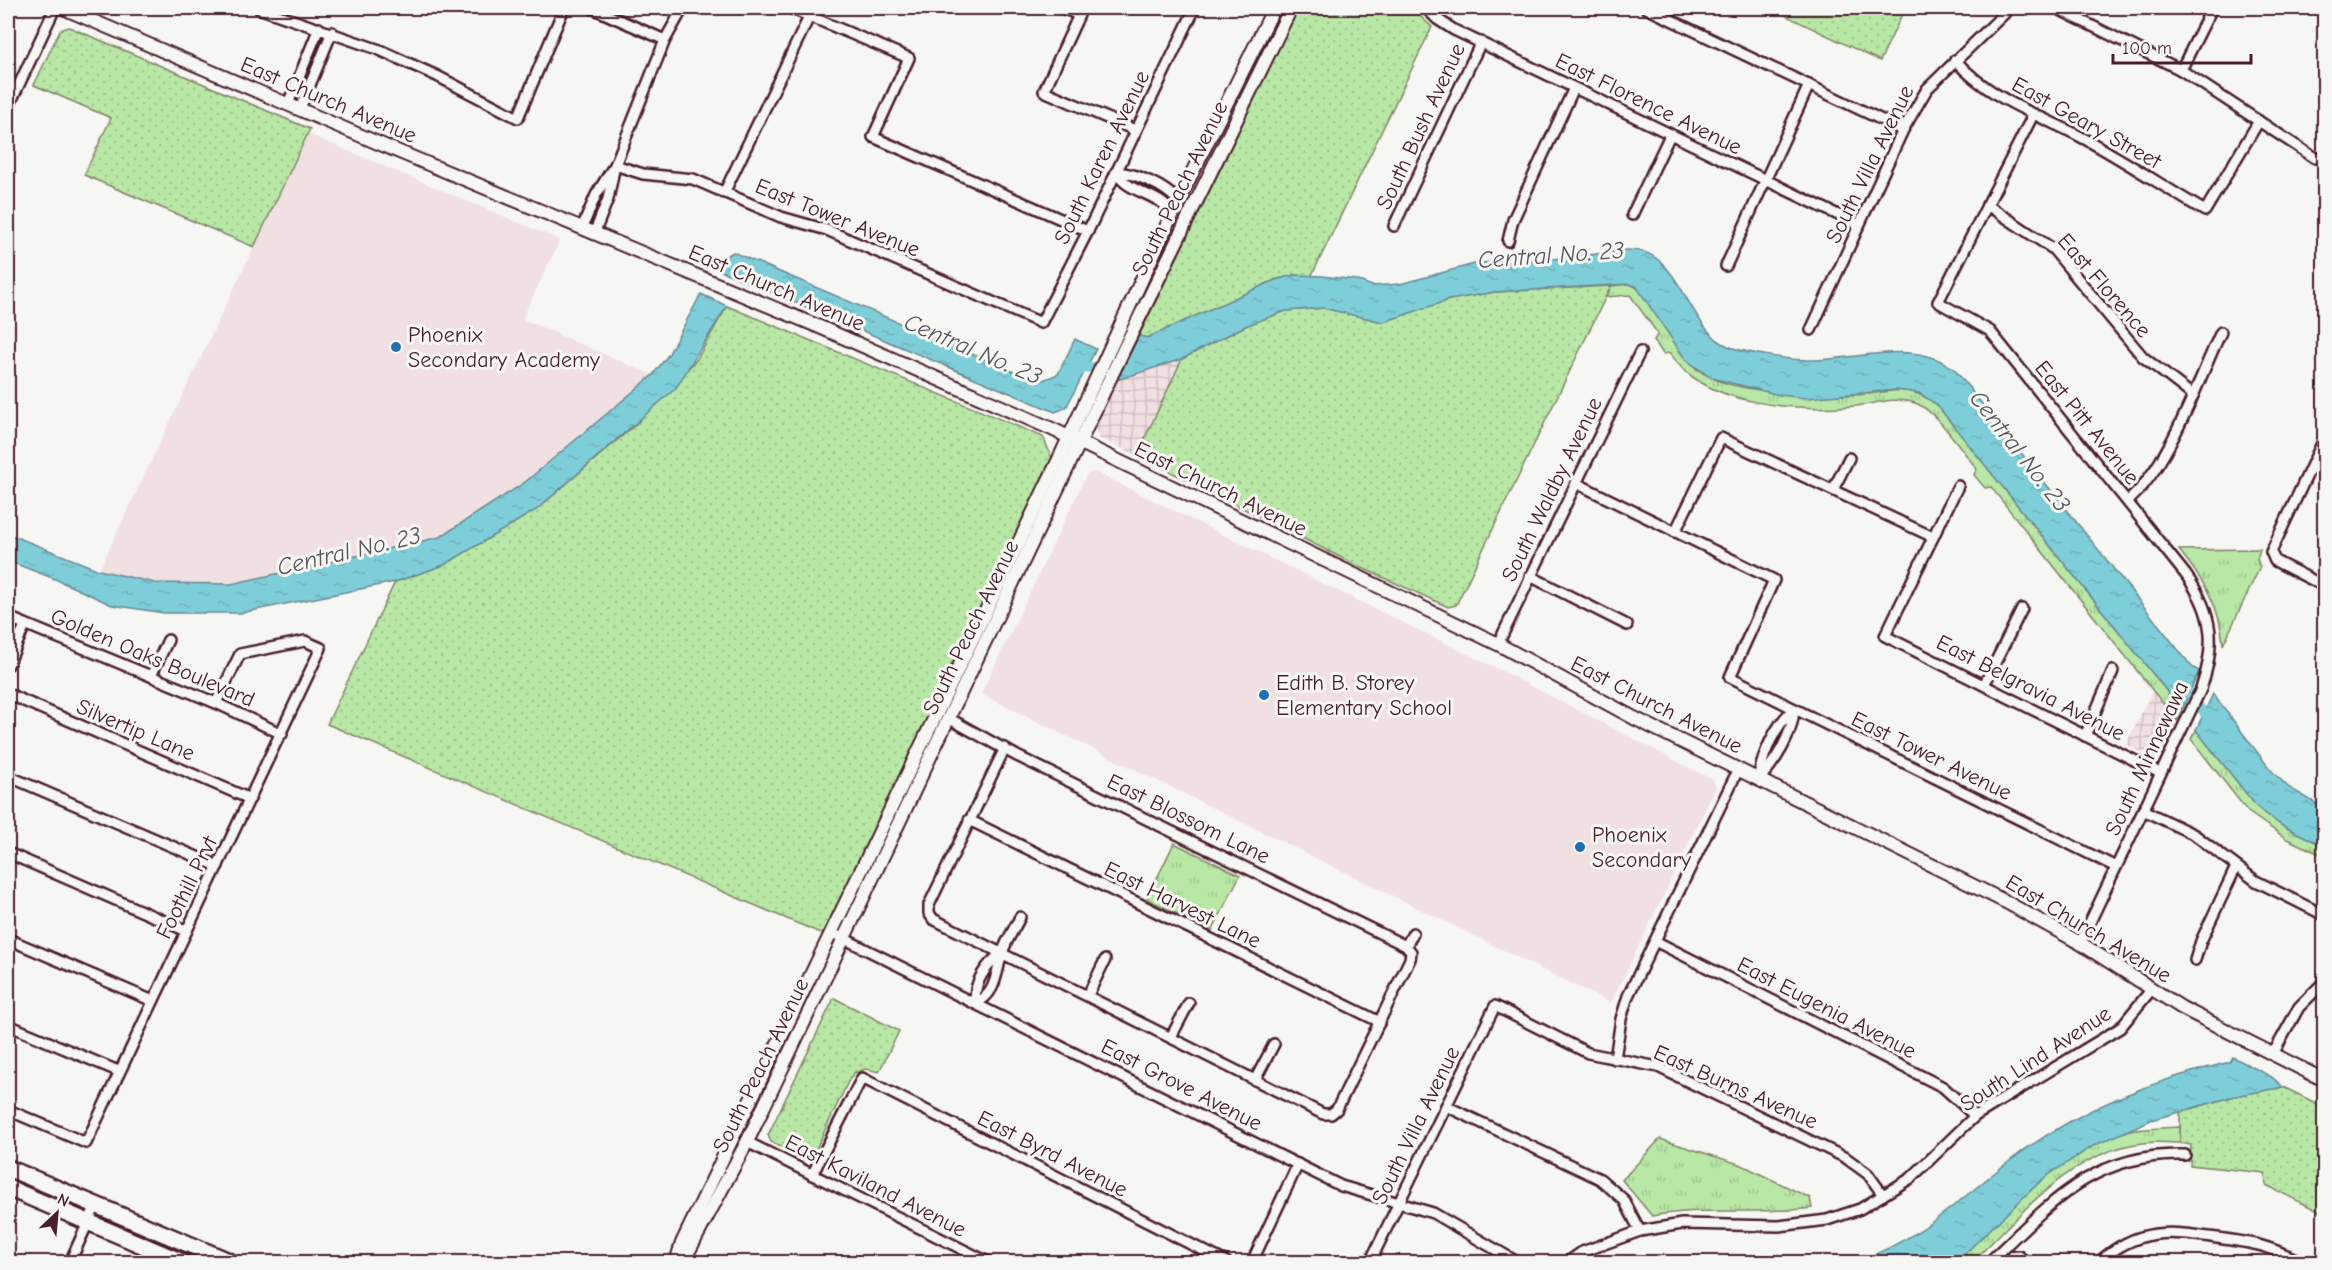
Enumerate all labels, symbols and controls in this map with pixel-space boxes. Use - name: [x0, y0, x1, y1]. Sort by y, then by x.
- scale bar: [2113, 27, 2251, 65]
- text: 100 m: [2122, 38, 2172, 59]
- street label: South Bush Avenue: [1371, 39, 1471, 214]
- street label: East Florence Avenue: [1551, 47, 1746, 160]
- street label: East Church Avenue: [237, 51, 421, 149]
- street label: South Karen Avenue: [1049, 66, 1155, 249]
- street label: East Geary Street: [2007, 71, 2166, 175]
- street label: South Villa Avenue: [1820, 81, 1919, 248]
- street label: South Peach Avenue: [1126, 97, 1233, 280]
- street label: East Tower Avenue: [752, 173, 924, 263]
- street label: East Florence: [2052, 228, 2157, 343]
- water label: Central No. 23: [1477, 236, 1625, 274]
- street label: East Church Avenue: [685, 239, 869, 337]
- water label: Central No. 23: [900, 307, 1046, 391]
- place label: Phoenix Secondary Academy: [408, 322, 600, 373]
- marker: Phoenix Secondary Academy: [389, 340, 403, 354]
- street label: East Pitt Avenue: [2029, 356, 2145, 490]
- water label: Central No. 23: [1964, 385, 2076, 517]
- street label: South Waldby Avenue: [1496, 393, 1608, 586]
- street label: East Church Avenue: [1130, 436, 1311, 542]
- water label: Central No. 23: [274, 521, 424, 581]
- street label: South Peach Avenue: [917, 536, 1024, 719]
- street label: Golden Oaks Boulevard: [47, 603, 259, 713]
- street label: East Belgravia Avenue: [1932, 629, 2129, 747]
- street label: East Church Avenue: [1567, 650, 1747, 759]
- place label: Edith B. Storey Elementary School: [1276, 670, 1452, 721]
- street label: South Minnewawa: [2100, 677, 2194, 840]
- marker: Edith B. Storey Elementary School: [1257, 688, 1271, 702]
- street label: Silvertip Lane: [73, 693, 199, 766]
- street label: East Tower Avenue: [1847, 706, 2016, 806]
- street label: East Blossom Lane: [1103, 768, 1274, 870]
- place label: Phoenix Secondary: [1592, 822, 1691, 873]
- street label: Foothill Prvt: [151, 831, 223, 943]
- marker: Phoenix Secondary: [1573, 840, 1587, 854]
- street label: East Harvest Lane: [1100, 856, 1265, 954]
- street label: East Church Avenue: [2001, 869, 2176, 989]
- street label: East Eugenia Avenue: [1733, 951, 1920, 1064]
- street label: South Peach Avenue: [707, 974, 814, 1157]
- street label: South Lind Avenue: [1955, 1000, 2116, 1117]
- street label: East Grove Avenue: [1097, 1033, 1266, 1137]
- street label: East Burns Avenue: [1650, 1039, 1822, 1135]
- street label: South Villa Avenue: [1366, 1042, 1465, 1209]
- street label: East Byrd Avenue: [973, 1105, 1132, 1203]
- street label: East Kaviland Avenue: [781, 1129, 970, 1243]
- north arrow: [27, 1183, 87, 1243]
- text: N: [55, 1190, 72, 1211]

